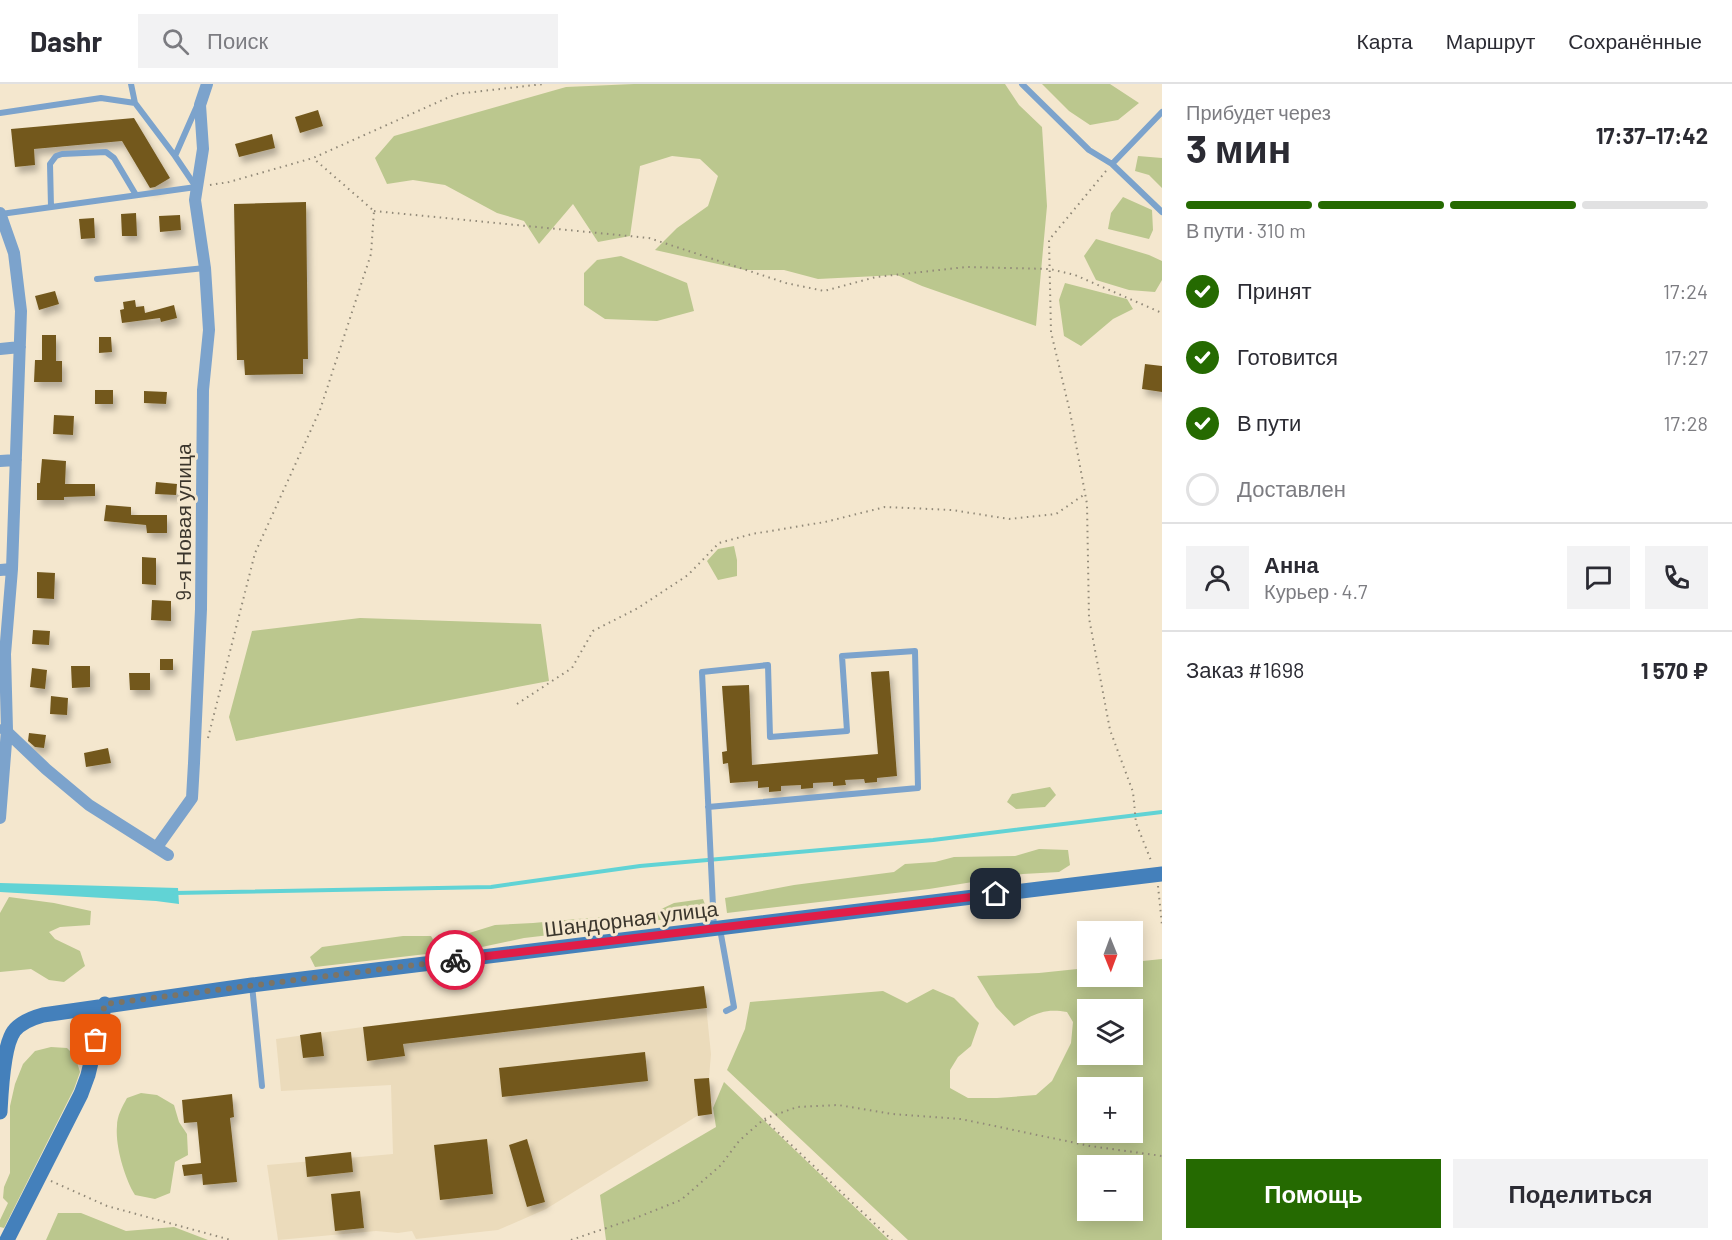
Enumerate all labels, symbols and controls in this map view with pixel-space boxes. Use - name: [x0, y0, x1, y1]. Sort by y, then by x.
- search box: [138, 14, 558, 68]
- text: Dashr: [30, 24, 102, 58]
- icon: search: [159, 25, 192, 58]
- text: Поиск: [207, 27, 268, 53]
- text: Карта: [1357, 28, 1413, 53]
- text: Маршрут: [1446, 28, 1535, 53]
- text: Сохранённые: [1568, 28, 1702, 53]
- text: Прибудет через: [1186, 100, 1331, 124]
- text: 17:37–17:42: [1596, 122, 1708, 148]
- text: 3 мин: [1186, 124, 1291, 171]
- text: В пути · 310 m: [1186, 218, 1306, 242]
- icon: check: [1186, 275, 1219, 308]
- text: Принят: [1237, 277, 1311, 303]
- text: 17:24: [1663, 279, 1708, 303]
- icon: check: [1186, 341, 1219, 374]
- text: Готовится: [1237, 343, 1338, 369]
- text: 17:27: [1665, 345, 1708, 369]
- icon: check: [1186, 407, 1219, 440]
- text: В пути: [1237, 409, 1301, 435]
- text: 17:28: [1664, 411, 1708, 435]
- street label: 9-я Новая улица: [170, 443, 195, 601]
- text: Доставлен: [1237, 475, 1346, 501]
- button: person: [1186, 546, 1249, 609]
- button: chat: [1567, 546, 1630, 609]
- button: phone: [1645, 546, 1708, 609]
- text: Анна: [1264, 551, 1319, 577]
- text: Курьер · 4.7: [1264, 579, 1367, 603]
- text: Заказ #1698: [1186, 656, 1305, 682]
- text: 1 570 ₽: [1641, 657, 1708, 683]
- pin: [970, 868, 1021, 919]
- icon: home: [979, 877, 1012, 910]
- street label: Шандорная улица: [543, 895, 720, 941]
- north arrow: [1077, 921, 1143, 987]
- map controls: [1077, 921, 1143, 1221]
- courier: [425, 930, 485, 990]
- icon: bike: [439, 944, 472, 977]
- button: layers: [1077, 999, 1143, 1065]
- pin: [70, 1014, 121, 1065]
- icon: bag: [79, 1023, 112, 1056]
- button: +: [1077, 1077, 1143, 1143]
- button: −: [1077, 1155, 1143, 1221]
- button: Помощь: [1186, 1159, 1441, 1228]
- button: Поделиться: [1453, 1159, 1708, 1228]

